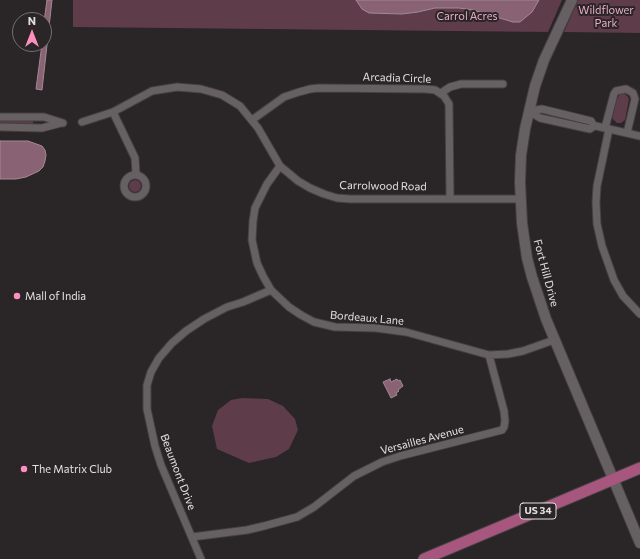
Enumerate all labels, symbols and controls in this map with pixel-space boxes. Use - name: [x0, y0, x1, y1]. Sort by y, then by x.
- park label: Wildflower Park: [578, 3, 634, 29]
- park label: Carrol Acres: [436, 9, 498, 23]
- north arrow: [12, 12, 52, 52]
- text: N: [28, 14, 36, 27]
- street label: Arcadia Circle: [362, 70, 432, 86]
- street label: Carrolwood Road: [339, 179, 427, 193]
- street label: Fort Hill Drive: [531, 238, 561, 308]
- place label: Mall of India: [25, 289, 86, 303]
- marker: Mall of India: [12, 291, 22, 301]
- street label: Bordeaux Lane: [330, 308, 404, 328]
- street label: Versailles Avenue: [379, 423, 465, 457]
- street label: Beaumont Drive: [157, 432, 199, 512]
- place label: The Matrix Club: [32, 462, 112, 476]
- marker: The Matrix Club: [19, 464, 29, 474]
- road number: US 34: [520, 503, 556, 519]

